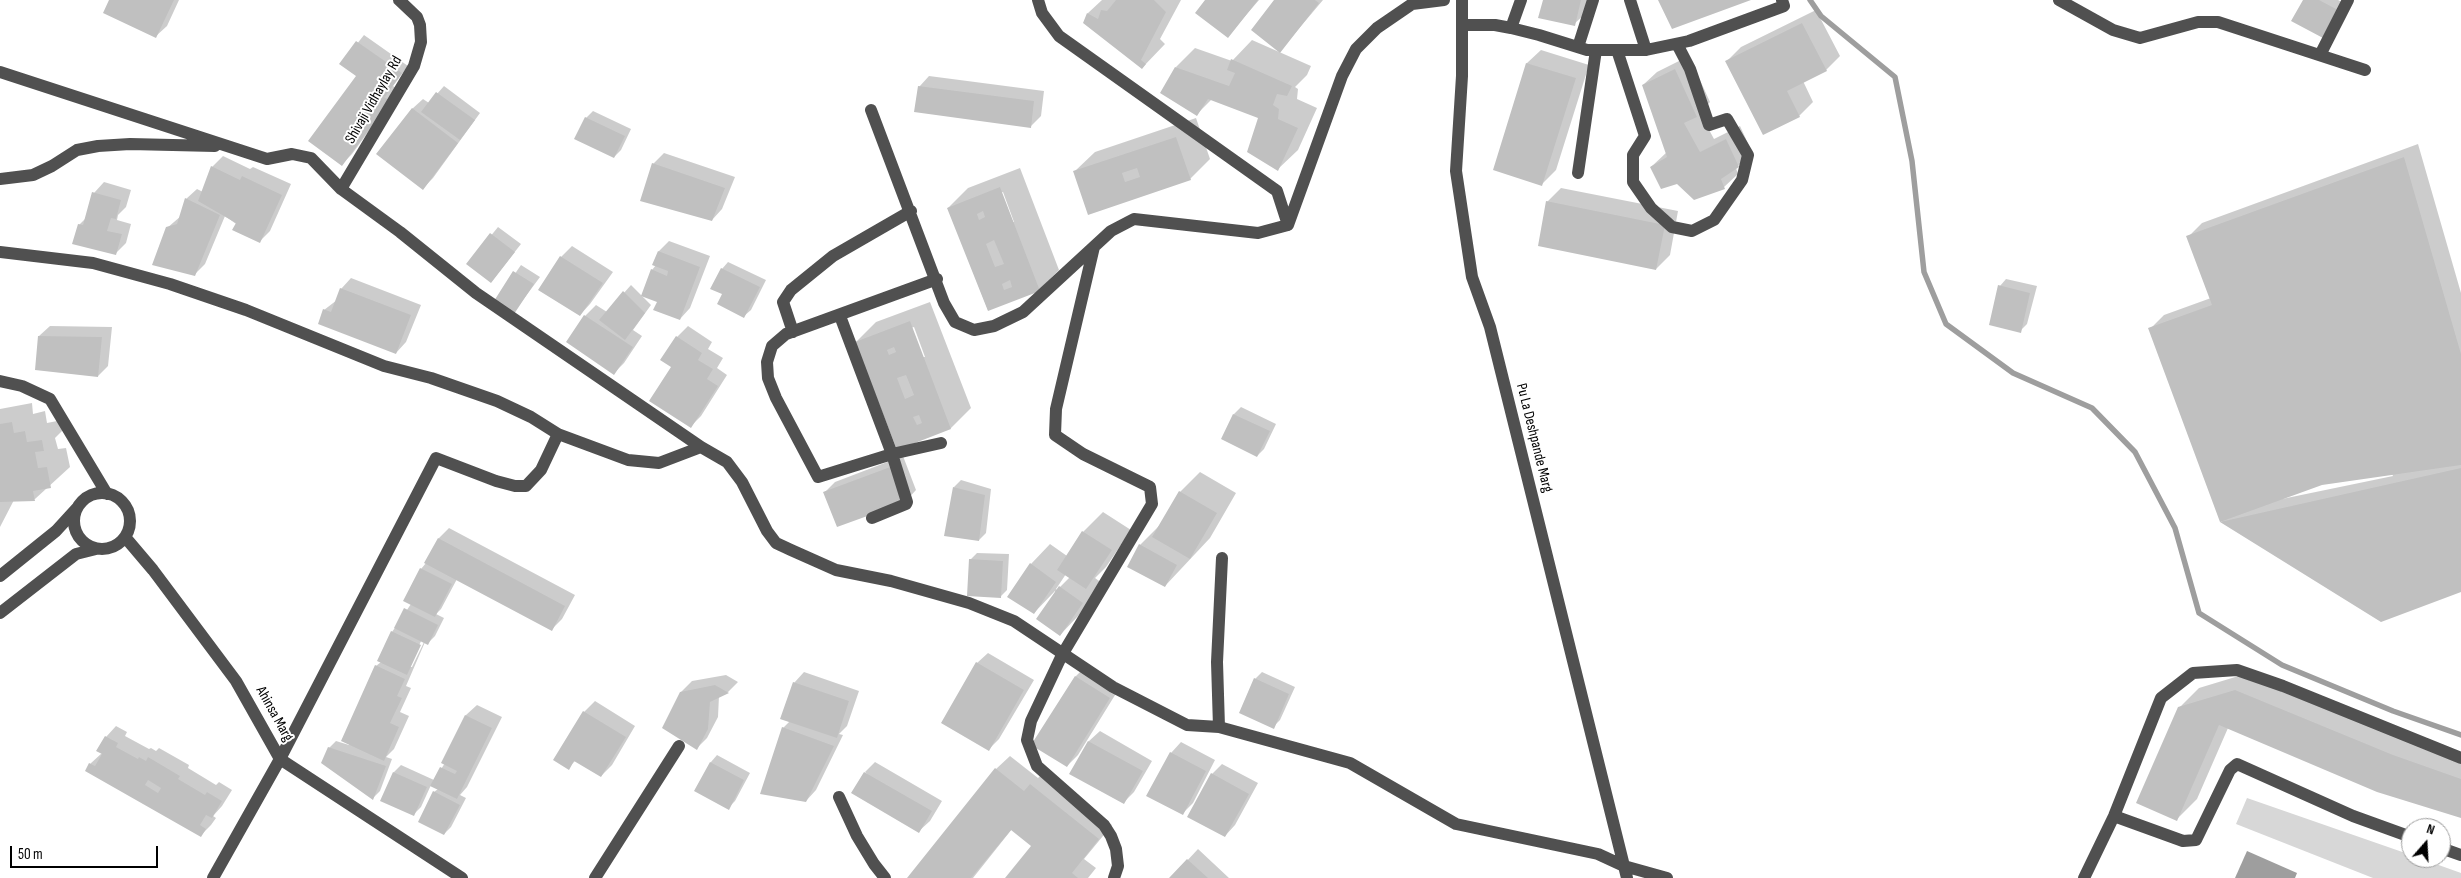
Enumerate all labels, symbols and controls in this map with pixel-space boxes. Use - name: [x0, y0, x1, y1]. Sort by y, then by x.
- street label: Shivaji Vidhaylay Rd: [342, 53, 406, 147]
- street label: Pu La Deshpande Marg: [1512, 382, 1556, 494]
- street label: Ahinsa Marg: [252, 683, 296, 745]
- north arrow: [2401, 818, 2451, 868]
- text: N: [2424, 820, 2437, 839]
- scale bar: [12, 836, 160, 868]
- text: 50 m: [18, 845, 43, 864]

